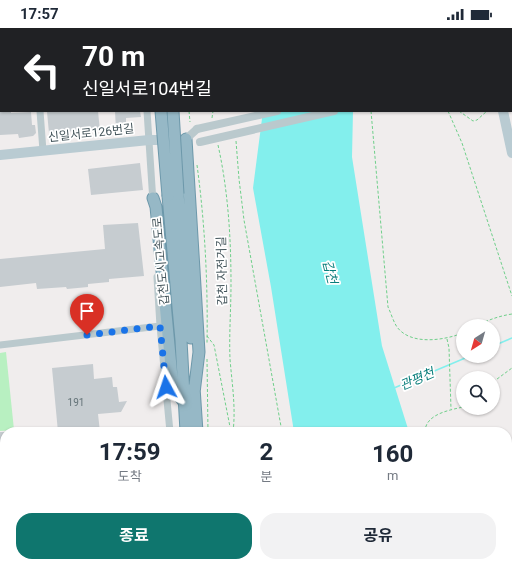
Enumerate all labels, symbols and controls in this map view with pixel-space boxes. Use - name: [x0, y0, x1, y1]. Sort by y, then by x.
- text: 17:57: [20, 5, 59, 23]
- text: 70 m: [82, 40, 145, 73]
- icon: left: [16, 44, 68, 96]
- text: 신일서로104번길: [82, 78, 212, 99]
- street label: 신일서로126번길: [47, 122, 135, 144]
- street label: 갑천도시고속도로: [150, 216, 172, 306]
- street label: 갑천 자전거길: [214, 236, 230, 306]
- water label: 갑천: [320, 259, 340, 286]
- pin: [70, 294, 104, 335]
- icon: arrive: [76, 300, 98, 322]
- north arrow: [456, 319, 500, 363]
- map controls: [456, 319, 500, 415]
- water label: 관평천: [398, 365, 437, 393]
- position arrow: [145, 366, 187, 408]
- button: search: [456, 371, 500, 415]
- house number: 191: [68, 397, 84, 408]
- text: 17:59: [99, 438, 161, 466]
- text: 2: [259, 438, 273, 466]
- text: 160: [372, 440, 413, 468]
- text: m: [387, 468, 398, 483]
- text: 도착: [118, 469, 142, 484]
- text: 분: [260, 469, 272, 484]
- button: 종료: [16, 513, 252, 559]
- button: 공유: [260, 513, 496, 559]

